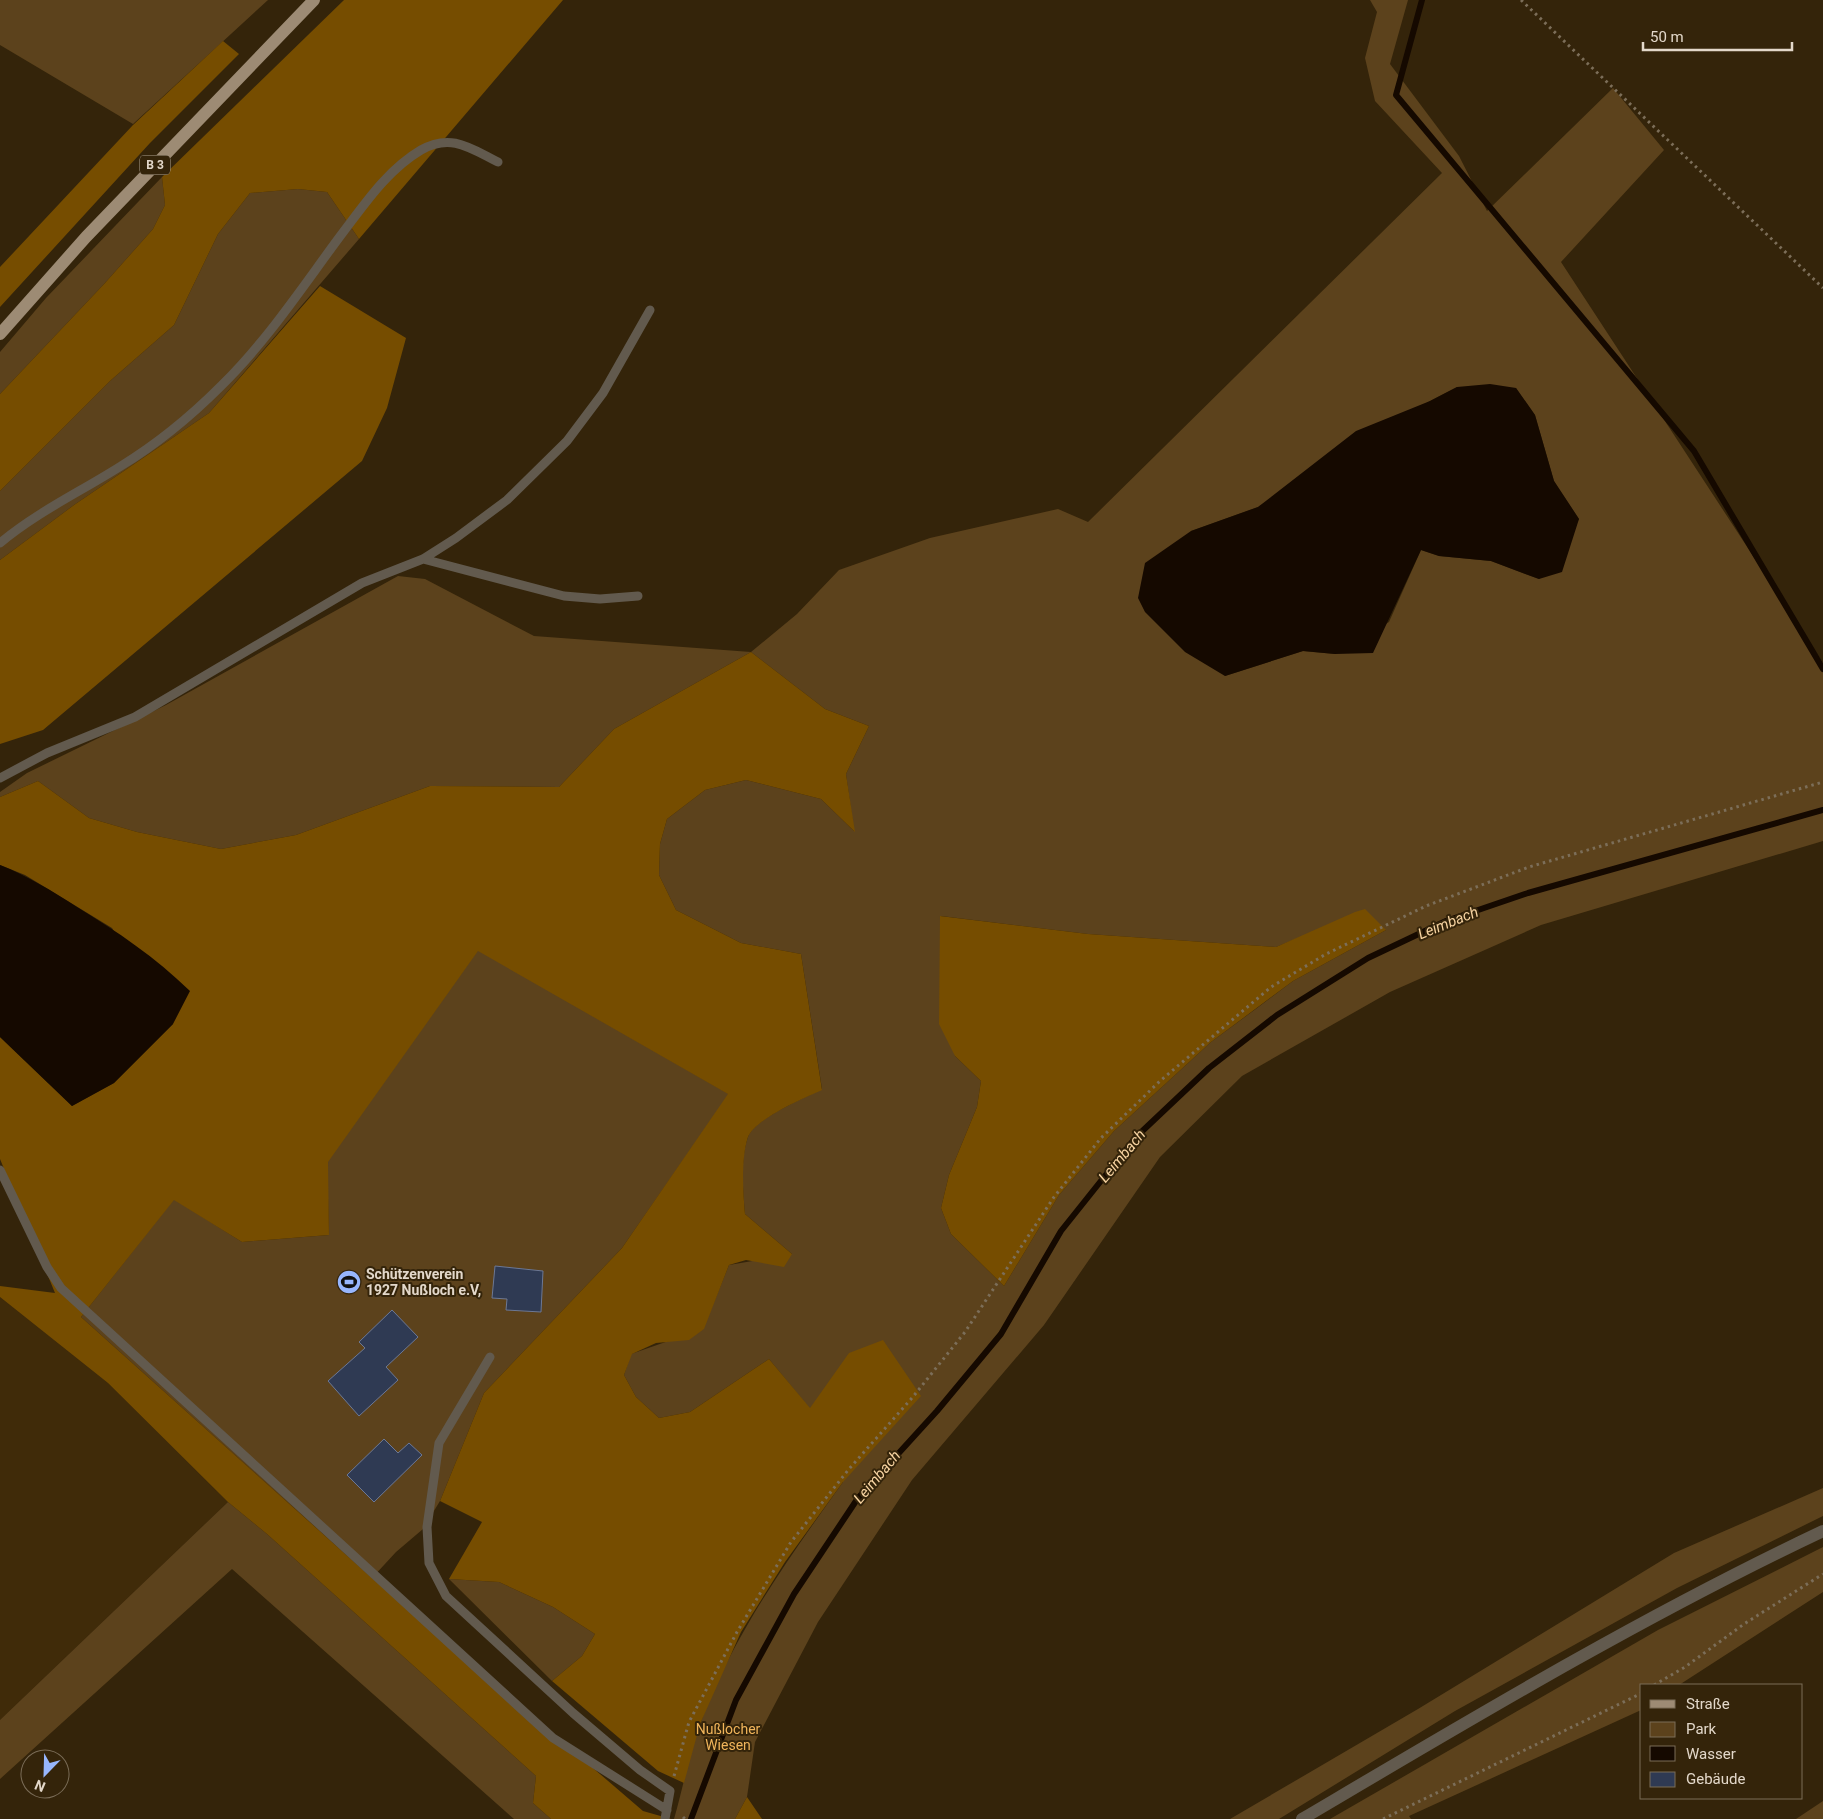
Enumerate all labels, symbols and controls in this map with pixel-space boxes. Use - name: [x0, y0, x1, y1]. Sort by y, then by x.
- scale bar: [1643, 20, 1792, 52]
- text: 50 m: [1650, 28, 1684, 46]
- road number: B 3: [140, 156, 170, 174]
- water label: Leimbach: [1415, 903, 1481, 943]
- water label: Leimbach: [1095, 1126, 1149, 1186]
- place label: Schützenverein 1927 Nußloch e.V,: [366, 1266, 481, 1298]
- sports icon: Schützenverein 1927 Nußloch e.V,: [336, 1269, 362, 1295]
- water label: Leimbach: [850, 1447, 904, 1507]
- legend: [1640, 1684, 1803, 1799]
- text: Straße: [1686, 1695, 1730, 1713]
- text: Park: [1686, 1720, 1717, 1738]
- park label: Nußlocher Wiesen: [696, 1721, 761, 1753]
- text: Wasser: [1686, 1745, 1736, 1763]
- north arrow: [20, 1749, 70, 1799]
- text: Gebäude: [1686, 1770, 1745, 1788]
- text: N: [32, 1777, 48, 1795]

